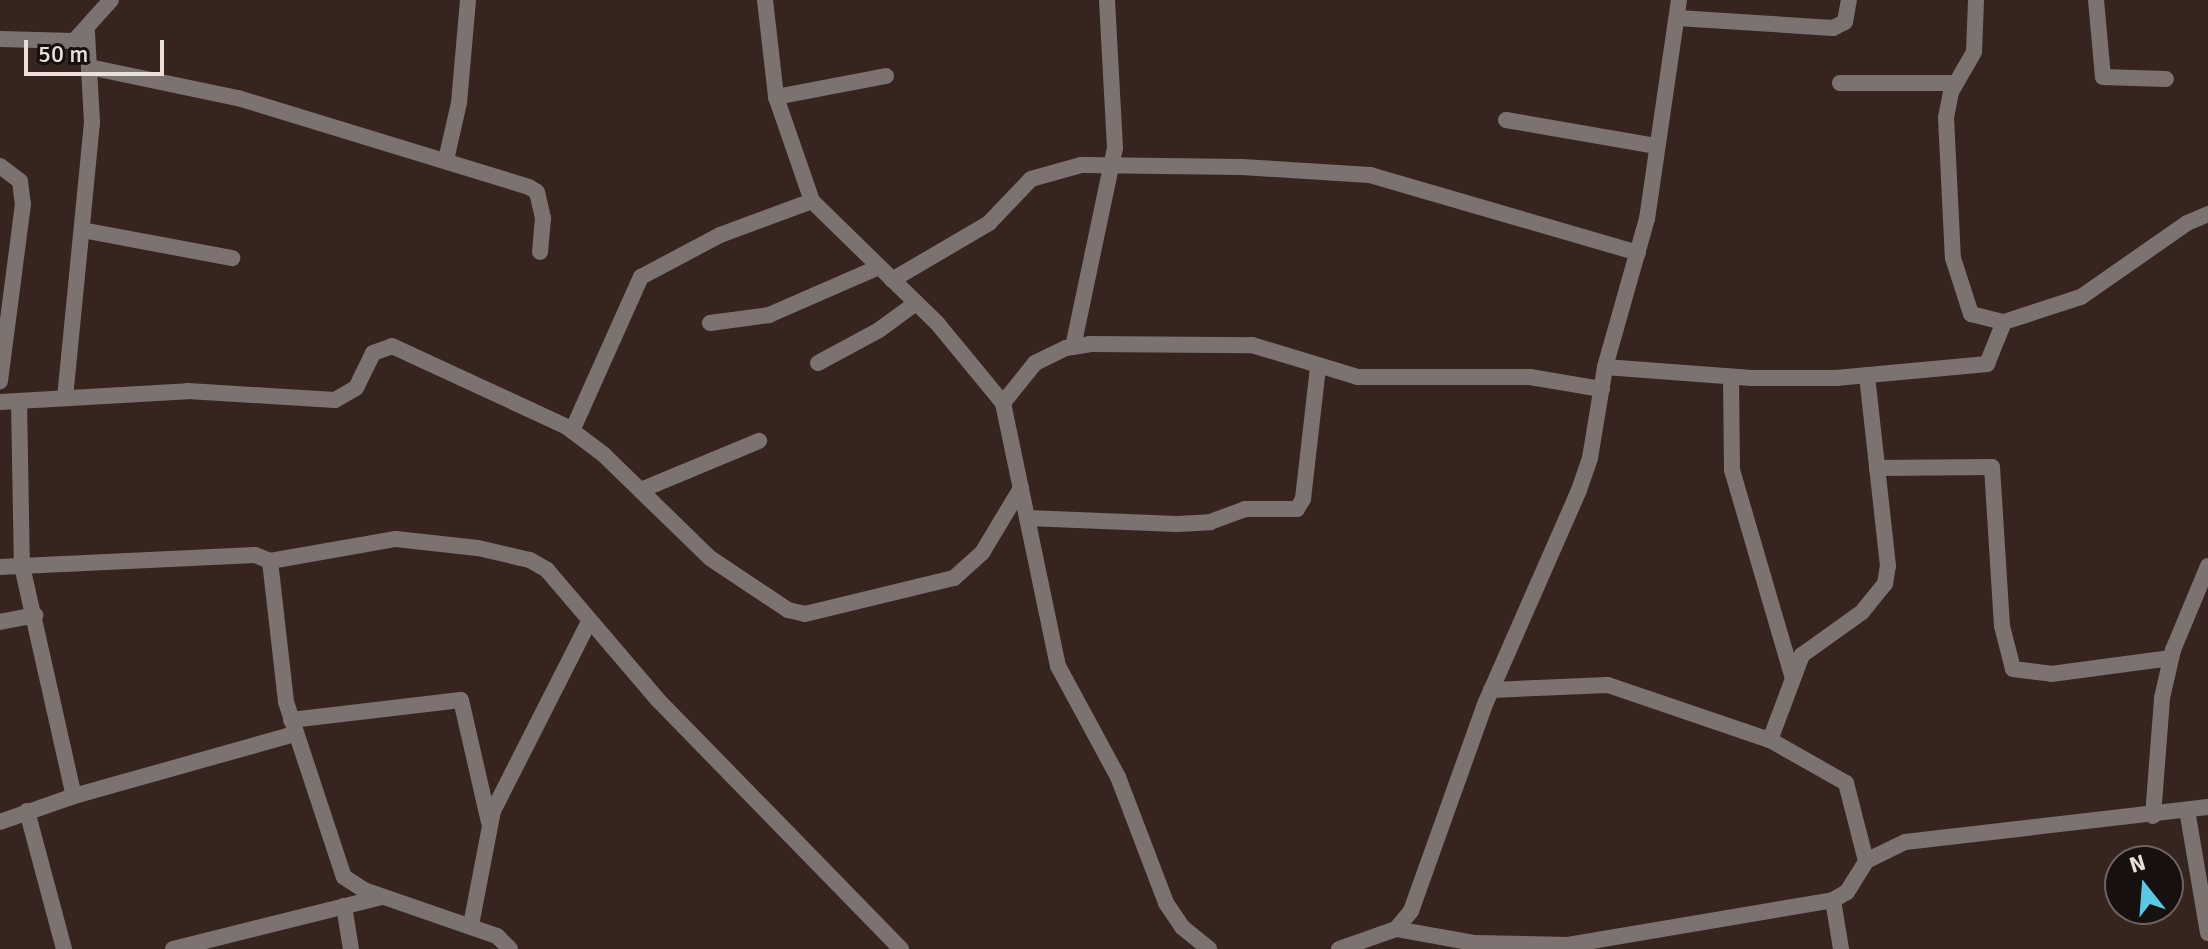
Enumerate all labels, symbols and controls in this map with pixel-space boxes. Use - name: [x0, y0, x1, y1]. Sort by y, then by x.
- scale bar: [28, 24, 168, 74]
- text: 50 m: [38, 39, 88, 69]
- north arrow: [2104, 845, 2184, 925]
- text: N: [2126, 848, 2149, 879]

